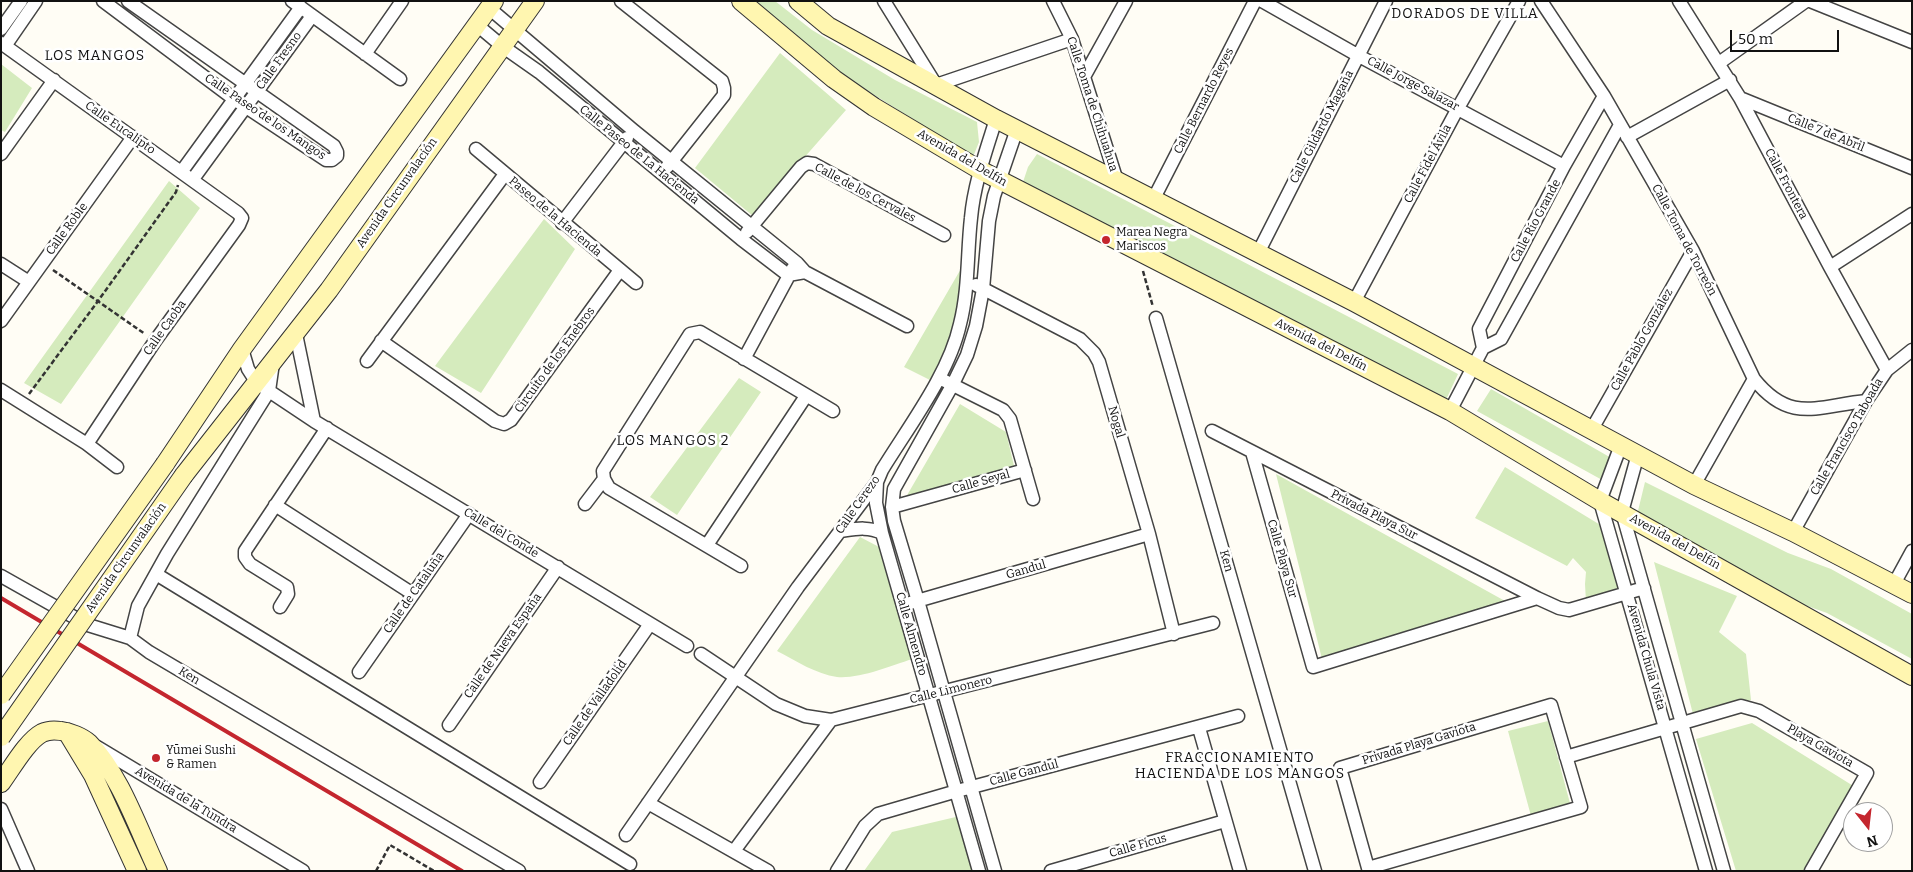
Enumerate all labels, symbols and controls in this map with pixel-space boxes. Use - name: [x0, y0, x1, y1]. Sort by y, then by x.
- district label: DORADOS DE VILLA: [1389, 6, 1541, 22]
- scale bar: [1733, 20, 1842, 52]
- street label: Calle Fresno: [253, 29, 305, 93]
- text: 50 m: [1738, 30, 1773, 48]
- street label: Calle Toma de Chihuahua: [1063, 35, 1121, 173]
- street label: Calle Bernardo Reyes: [1171, 46, 1237, 156]
- district label: LOS MANGOS: [44, 48, 146, 64]
- street label: Calle Jorge Salazar: [1364, 54, 1462, 114]
- street label: Calle Gildardo Magaña: [1287, 68, 1357, 186]
- street label: Calle Paseo de los Mangos: [202, 71, 328, 163]
- street label: Calle Eucalipto: [82, 98, 158, 158]
- street label: Calle Paseo de La Hacienda: [576, 102, 702, 208]
- street label: Calle 7 de Abril: [1785, 111, 1867, 155]
- street label: Calle Fidel Ávila: [1401, 122, 1455, 206]
- street label: Avenida del Delfín: [915, 126, 1009, 190]
- street label: Avenida Circunvalación: [354, 135, 440, 251]
- street label: Calle Frontera: [1761, 146, 1811, 222]
- street label: Calle de los Cervales: [812, 160, 918, 226]
- street label: Paseo de la Hacienda: [506, 174, 604, 260]
- street label: Calle Río Grande: [1508, 177, 1564, 265]
- street label: Calle Toma de Torreón: [1648, 182, 1720, 298]
- street label: Calle Roble: [43, 200, 91, 258]
- place label: Marea Negra Mariscos: [1116, 226, 1188, 254]
- marker: Marea Negra Mariscos: [1100, 234, 1112, 246]
- street label: Calle Pablo González: [1608, 286, 1676, 394]
- street label: Calle Caoba: [141, 297, 189, 359]
- street label: Circuito de los Enebros: [512, 304, 598, 416]
- street label: Avenida del Delfín: [1273, 316, 1369, 374]
- street label: Calle Francisco Taboada: [1808, 376, 1886, 498]
- street label: Nogal: [1105, 404, 1127, 440]
- district label: LOS MANGOS 2: [615, 433, 731, 449]
- street label: Calle Seyal: [950, 467, 1012, 497]
- street label: Calle Cerezo: [833, 473, 883, 537]
- street label: Privada Playa Sur: [1328, 487, 1420, 543]
- street label: Avenida Circunvalación: [83, 500, 169, 616]
- street label: Calle del Conde: [461, 505, 541, 561]
- street label: Avenida del Delfín: [1627, 511, 1723, 573]
- street label: Calle Playa Sur: [1264, 518, 1300, 600]
- street label: Ken: [1216, 548, 1236, 574]
- street label: Calle de Cataluña: [381, 550, 447, 636]
- street label: Gandul: [1004, 557, 1048, 583]
- street label: Calle Almendro: [892, 590, 930, 678]
- street label: Calle de Nueva España: [461, 591, 545, 701]
- street label: Avenida Chula Vista: [1624, 602, 1668, 712]
- street label: Calle de Valladolid: [560, 657, 630, 749]
- street label: Ken: [176, 664, 202, 688]
- street label: Calle Limonero: [908, 673, 994, 707]
- street label: Privada Playa Gaviota: [1360, 720, 1478, 768]
- street label: Playa Gaviota: [1784, 721, 1856, 771]
- place label: Yūmei Sushi & Ramen: [166, 744, 236, 772]
- district label: FRACCIONAMIENTO HACIENDA DE LOS MANGOS: [1132, 750, 1348, 782]
- marker: Yūmei Sushi & Ramen: [150, 752, 162, 764]
- street label: Calle Gandul: [988, 757, 1060, 789]
- street label: Avenida de la Tundra: [132, 764, 240, 836]
- north arrow: [1843, 802, 1893, 852]
- street label: Calle Ficus: [1108, 831, 1168, 861]
- text: N: [1864, 831, 1880, 851]

